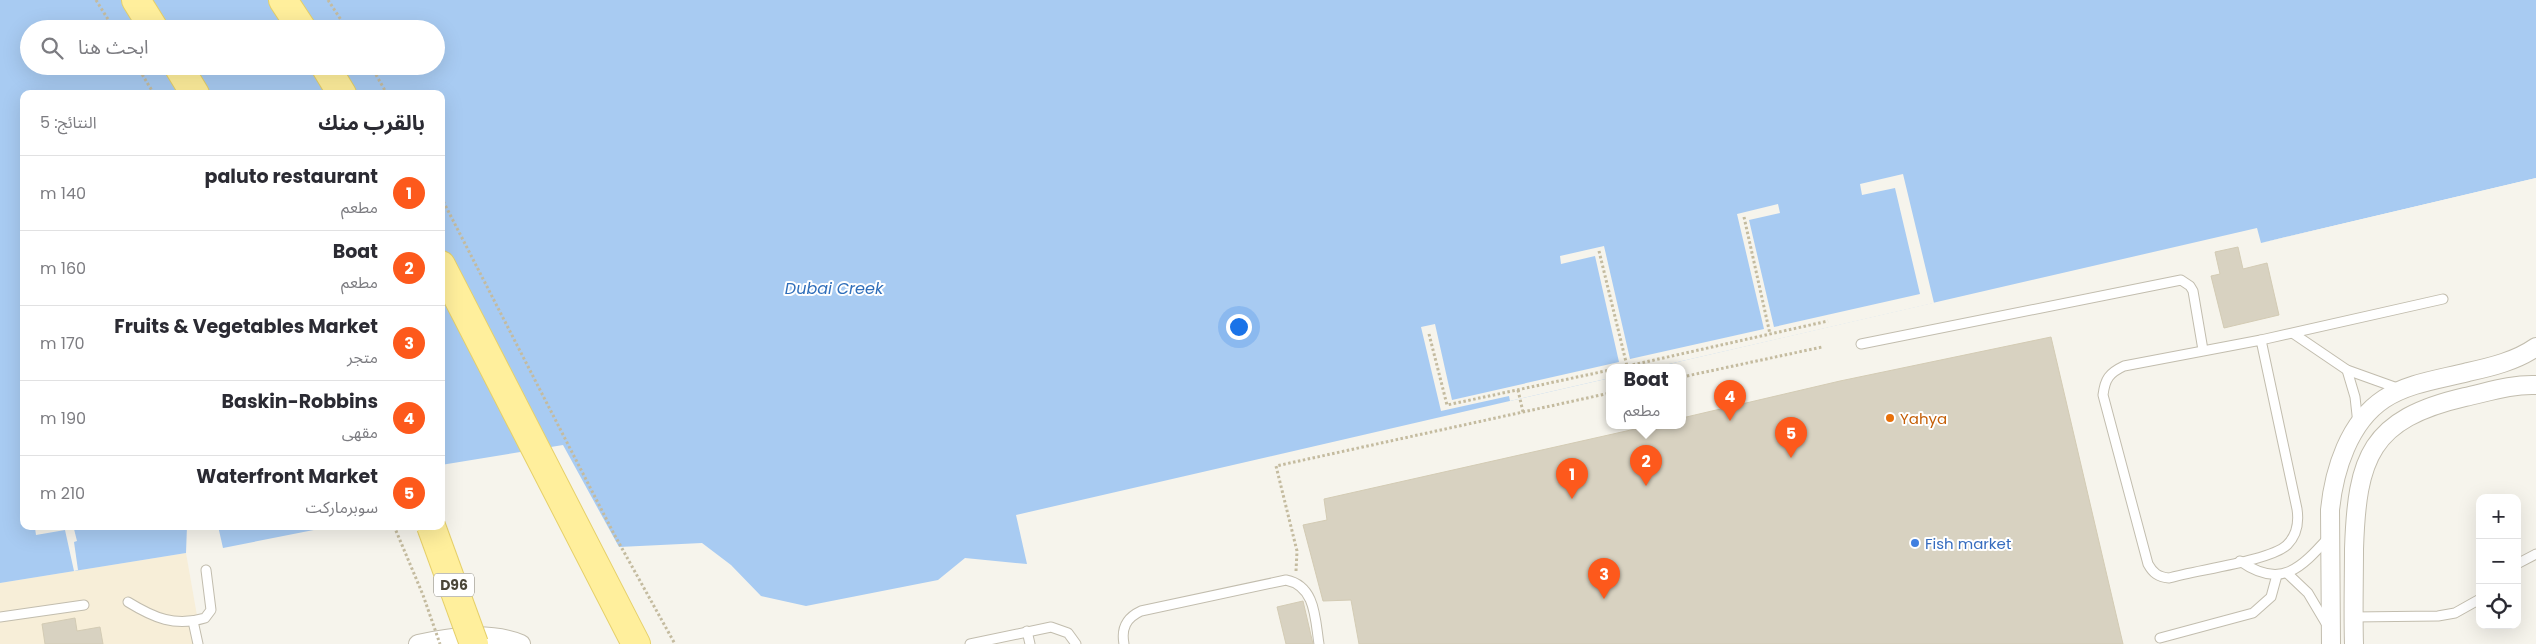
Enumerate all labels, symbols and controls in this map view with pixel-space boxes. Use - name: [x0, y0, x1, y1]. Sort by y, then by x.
- search box: [20, 20, 445, 75]
- icon: search: [38, 34, 66, 62]
- text: ابحث هنا: [78, 34, 149, 61]
- text: بالقرب منك: [318, 108, 425, 137]
- text: النتائج: 5: [40, 111, 97, 134]
- text: paluto restaurant: [205, 163, 378, 190]
- text: 140 m: [40, 182, 86, 205]
- text: 1: [406, 182, 412, 205]
- text: مطعم: [341, 196, 378, 219]
- text: Boat: [333, 238, 378, 265]
- text: 160 m: [40, 257, 86, 280]
- text: 2: [404, 257, 414, 280]
- text: مطعم: [341, 271, 378, 294]
- water label: Dubai Creek: [785, 277, 884, 300]
- text: Fruits & Vegetables Market: [114, 313, 378, 340]
- your location: [1226, 314, 1252, 340]
- text: 170 m: [40, 332, 85, 355]
- text: 3: [404, 332, 414, 355]
- text: متجر: [347, 346, 378, 369]
- popup: [1606, 364, 1686, 429]
- text: Boat: [1623, 366, 1669, 393]
- pin: 4: [1714, 380, 1746, 421]
- text: Baskin-Robbins: [221, 388, 378, 415]
- text: مطعم: [1623, 399, 1660, 422]
- text: 190 m: [40, 407, 86, 430]
- text: 4: [404, 407, 414, 430]
- place label: Yahya: [1900, 408, 1947, 429]
- marker: Yahya: [1884, 412, 1896, 424]
- pin: 5: [1775, 417, 1807, 458]
- text: مقهى: [342, 421, 378, 444]
- pin: 2: [1630, 445, 1662, 486]
- pin: 1: [1556, 458, 1588, 499]
- text: Waterfront Market: [196, 463, 378, 490]
- text: 210 m: [40, 482, 85, 505]
- text: 5: [404, 482, 414, 505]
- map controls: [2476, 494, 2521, 629]
- button: +: [2476, 494, 2521, 539]
- text: سوبرماركت: [306, 496, 378, 519]
- place label: Fish market: [1925, 533, 2011, 554]
- marker: Fish market: [1909, 537, 1921, 549]
- button: −: [2476, 539, 2521, 584]
- pin: 3: [1588, 558, 1620, 599]
- road number: D96: [434, 574, 474, 596]
- button: locate: [2476, 584, 2521, 629]

